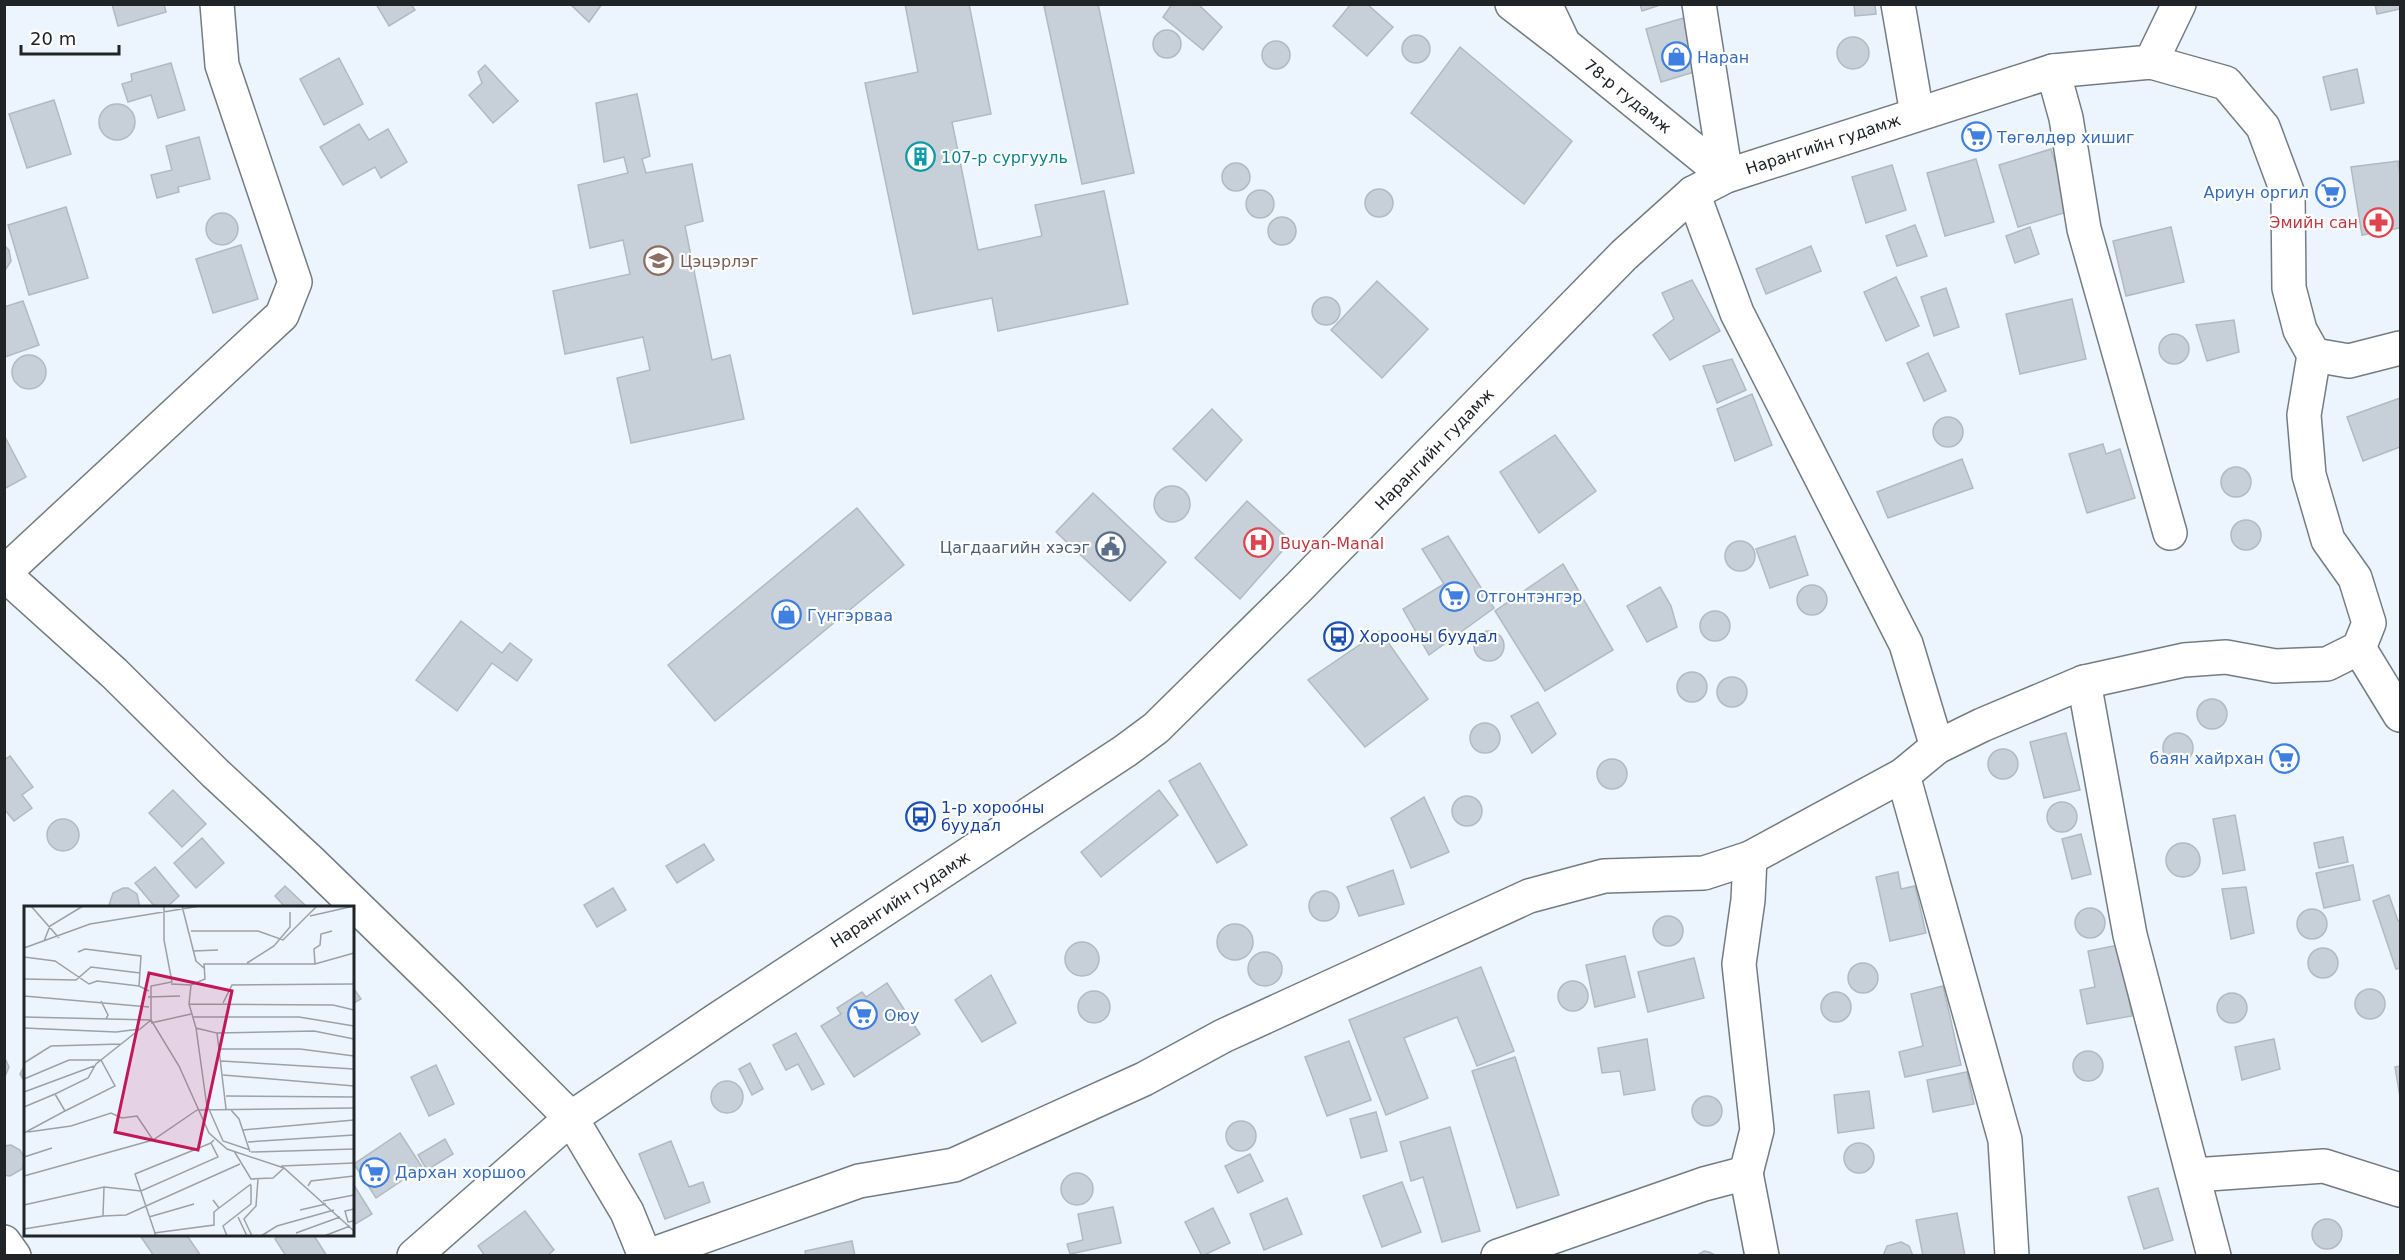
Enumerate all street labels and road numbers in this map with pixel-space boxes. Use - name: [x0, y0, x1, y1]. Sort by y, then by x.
- street label: 78-р гудамж: [1580, 55, 1675, 137]
- street label: Нарангийн гудамж: [1743, 110, 1903, 179]
- street label: Нарангийн гудамж: [1371, 384, 1498, 514]
- street label: Нарангийн гудамж: [827, 847, 973, 952]

